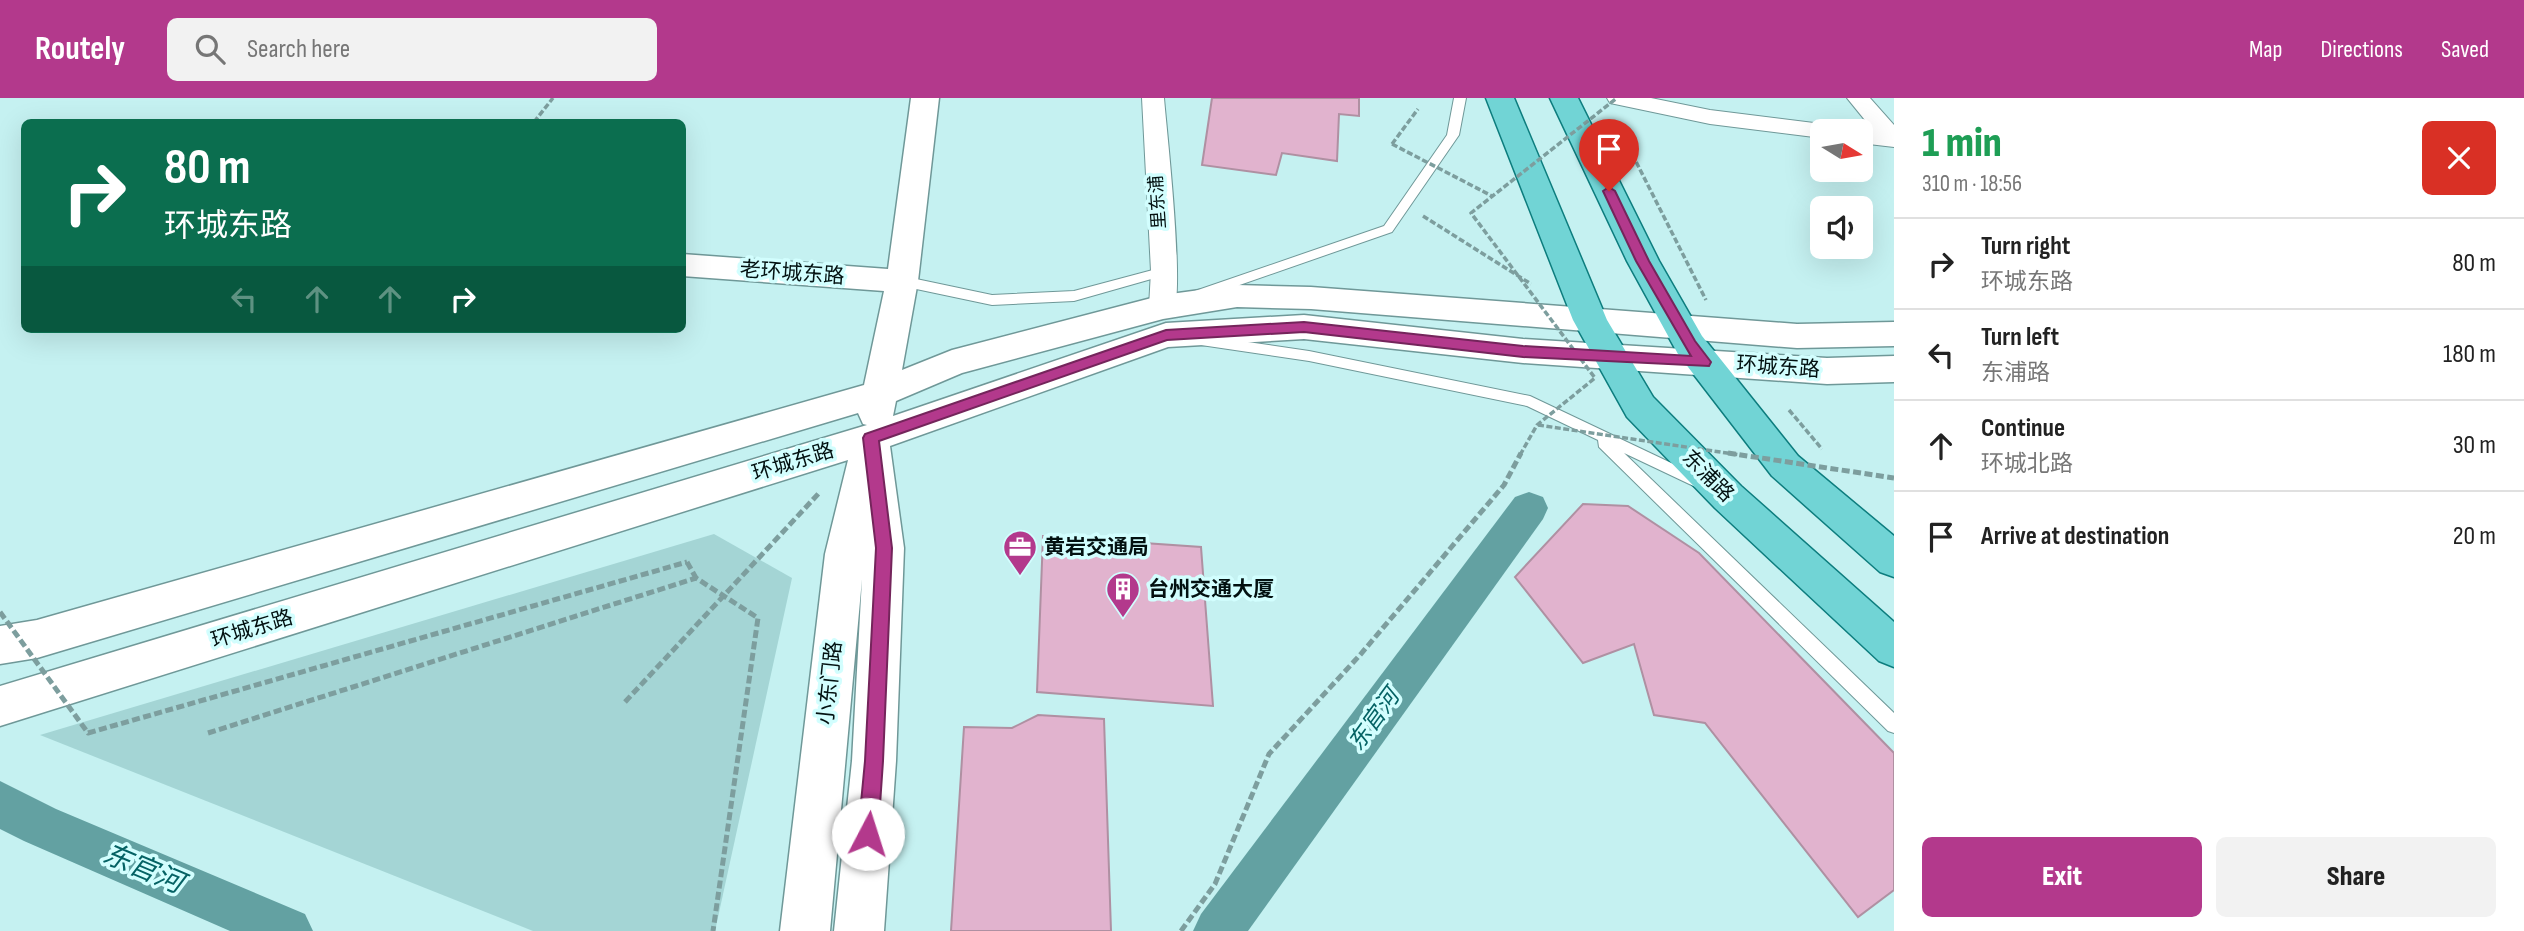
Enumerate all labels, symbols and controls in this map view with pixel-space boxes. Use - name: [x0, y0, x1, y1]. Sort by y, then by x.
- search box: [167, 18, 657, 81]
- text: Routely: [35, 29, 125, 69]
- icon: search: [191, 30, 229, 68]
- text: Search here: [247, 34, 350, 65]
- text: Map: [2249, 35, 2282, 64]
- text: Directions: [2320, 35, 2403, 64]
- text: Saved: [2441, 35, 2489, 64]
- text: 1 min: [1922, 118, 2002, 169]
- pin: [1579, 119, 1639, 191]
- north arrow: [1810, 119, 1872, 182]
- map controls: [1810, 119, 1873, 259]
- button: close: [2422, 121, 2496, 195]
- icon: arrive: [1590, 130, 1628, 168]
- text: 80 m: [164, 139, 251, 198]
- icon: right: [49, 147, 140, 238]
- text: 310 m · 18:56: [1922, 170, 2022, 198]
- street label: 里东浦: [1146, 174, 1170, 230]
- button: sound: [1810, 196, 1873, 259]
- text: 环城东路: [164, 207, 292, 246]
- text: Turn right: [1981, 231, 2070, 262]
- icon: right: [1922, 245, 1960, 283]
- text: 80 m: [2452, 248, 2496, 279]
- street label: 老环城东路: [739, 257, 845, 289]
- text: 环城东路: [1981, 268, 2073, 296]
- icon: left: [225, 280, 263, 318]
- icon: ahead: [298, 280, 336, 318]
- icon: ahead: [371, 280, 409, 318]
- icon: right: [444, 280, 482, 318]
- text: Turn left: [1981, 322, 2059, 353]
- icon: left: [1922, 336, 1960, 374]
- text: 180 m: [2443, 339, 2496, 370]
- street label: 环城东路: [1735, 352, 1821, 382]
- text: 东浦路: [1981, 359, 2050, 387]
- text: Continue: [1981, 413, 2065, 444]
- icon: ahead: [1922, 427, 1960, 465]
- text: 30 m: [2453, 430, 2496, 461]
- street label: 环城东路: [749, 438, 837, 486]
- street label: 东浦路: [1677, 445, 1739, 507]
- text: 环城北路: [1981, 450, 2073, 478]
- icon: arrive: [1922, 518, 1960, 556]
- text: Arrive at destination: [1981, 521, 2169, 552]
- text: 20 m: [2453, 521, 2496, 552]
- office icon: 黄岩交通局: [1001, 528, 1039, 577]
- place label: 黄岩交通局: [1044, 535, 1149, 560]
- building icon: 台州交通大厦: [1104, 570, 1142, 619]
- place label: 台州交通大厦: [1148, 577, 1274, 602]
- street label: 环城东路: [208, 605, 296, 653]
- street label: 小东门路: [813, 640, 847, 726]
- water label: 东官河: [1342, 681, 1408, 756]
- position arrow: [831, 797, 905, 871]
- water label: 东官河: [98, 837, 193, 903]
- button: Exit: [1922, 837, 2202, 917]
- button: Share: [2216, 837, 2496, 917]

